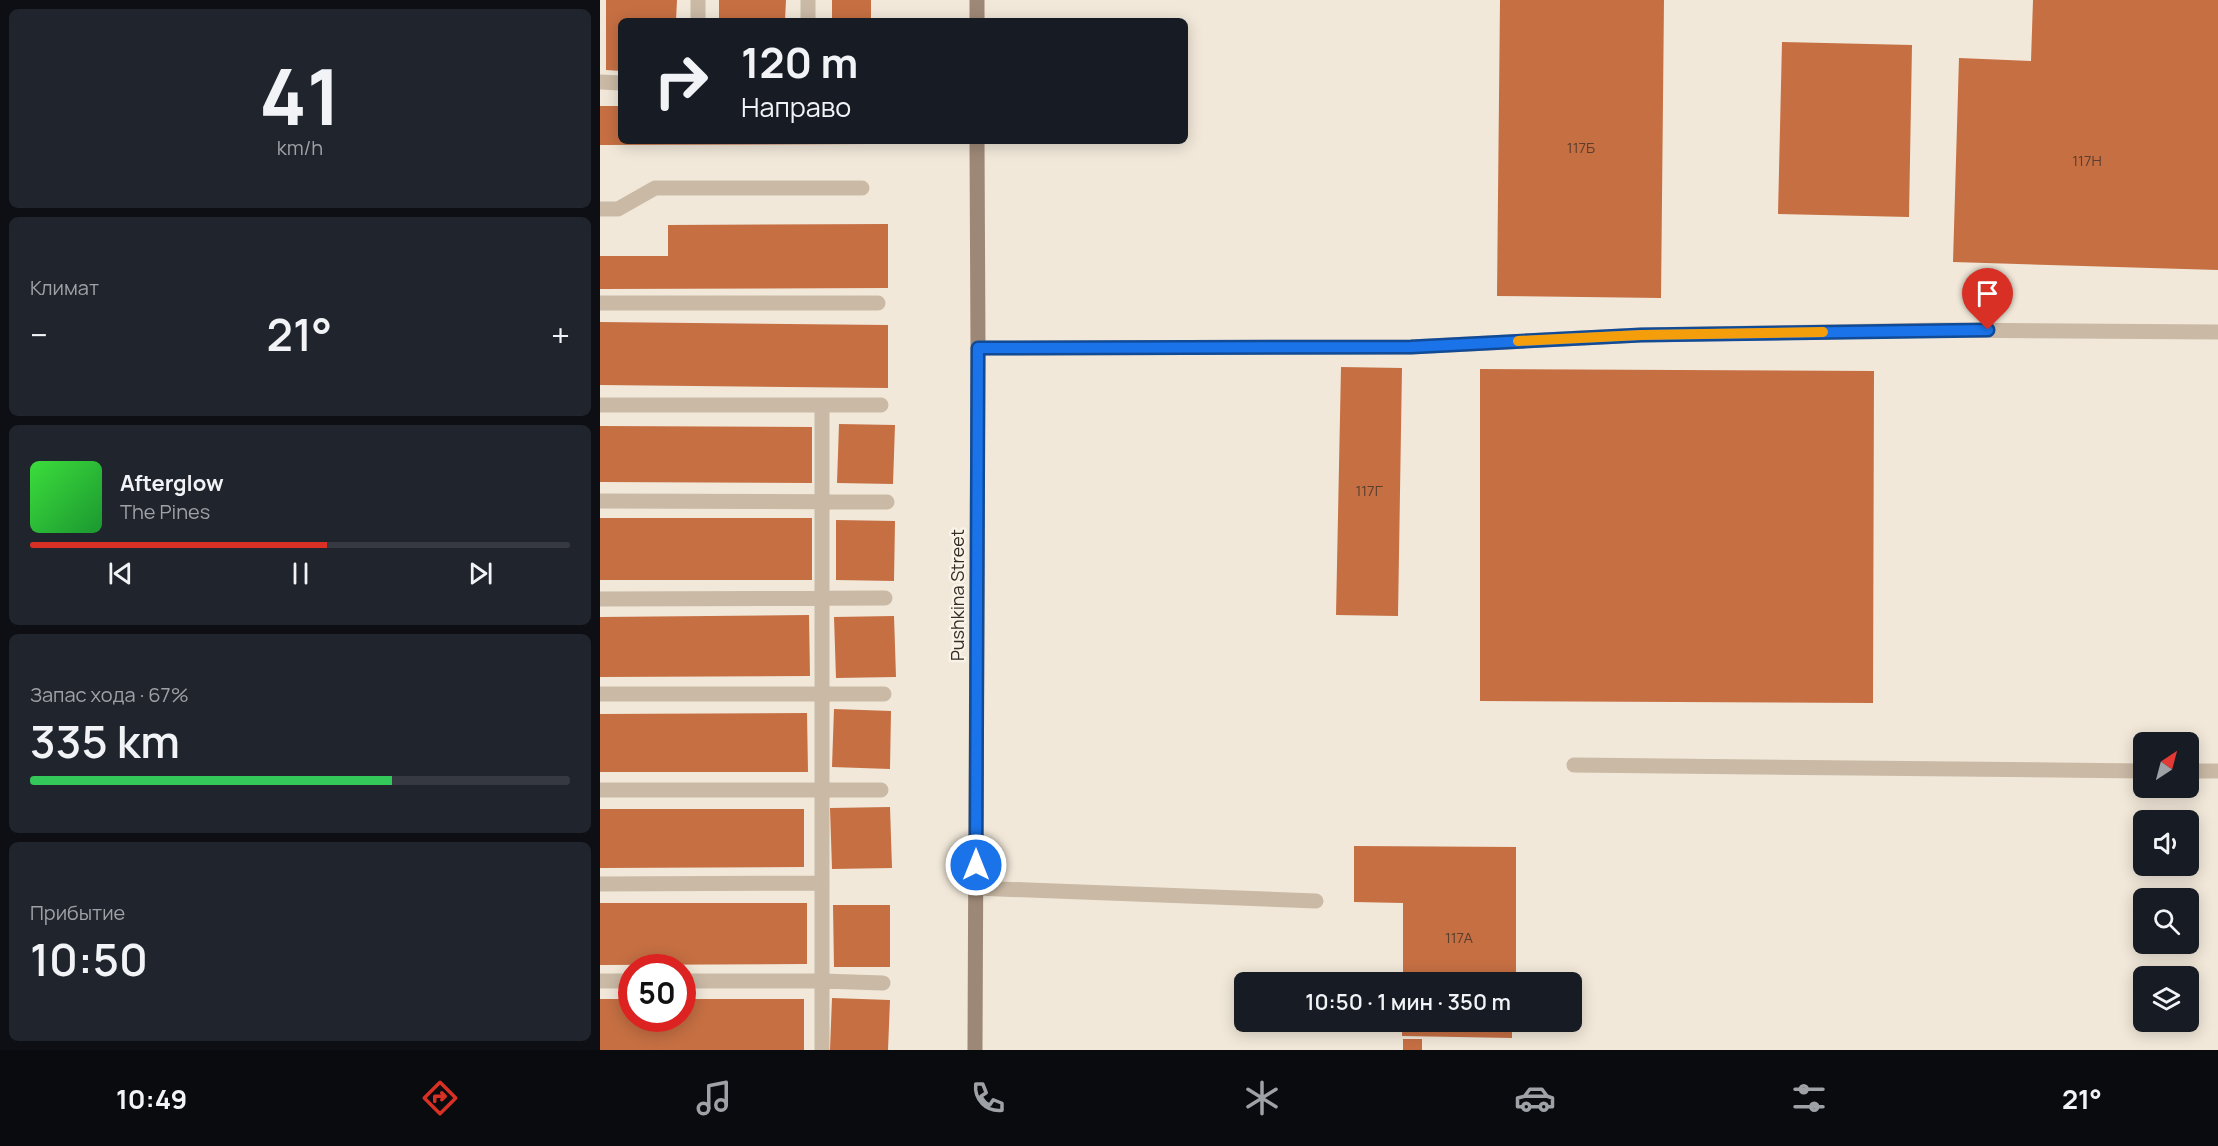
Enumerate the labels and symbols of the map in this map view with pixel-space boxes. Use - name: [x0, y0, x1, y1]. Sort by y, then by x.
- house number: 117Б: [1567, 137, 1595, 158]
- house number: 117Н: [2072, 150, 2102, 171]
- pin: [1962, 268, 2013, 330]
- house number: 117Г: [1355, 480, 1383, 501]
- street label: Pushkina Street: [945, 529, 969, 661]
- north arrow: [2133, 732, 2199, 798]
- position arrow: [944, 833, 1008, 897]
- house number: 117А: [1445, 927, 1474, 948]
- speed limit sign: 50: [618, 954, 696, 1032]

